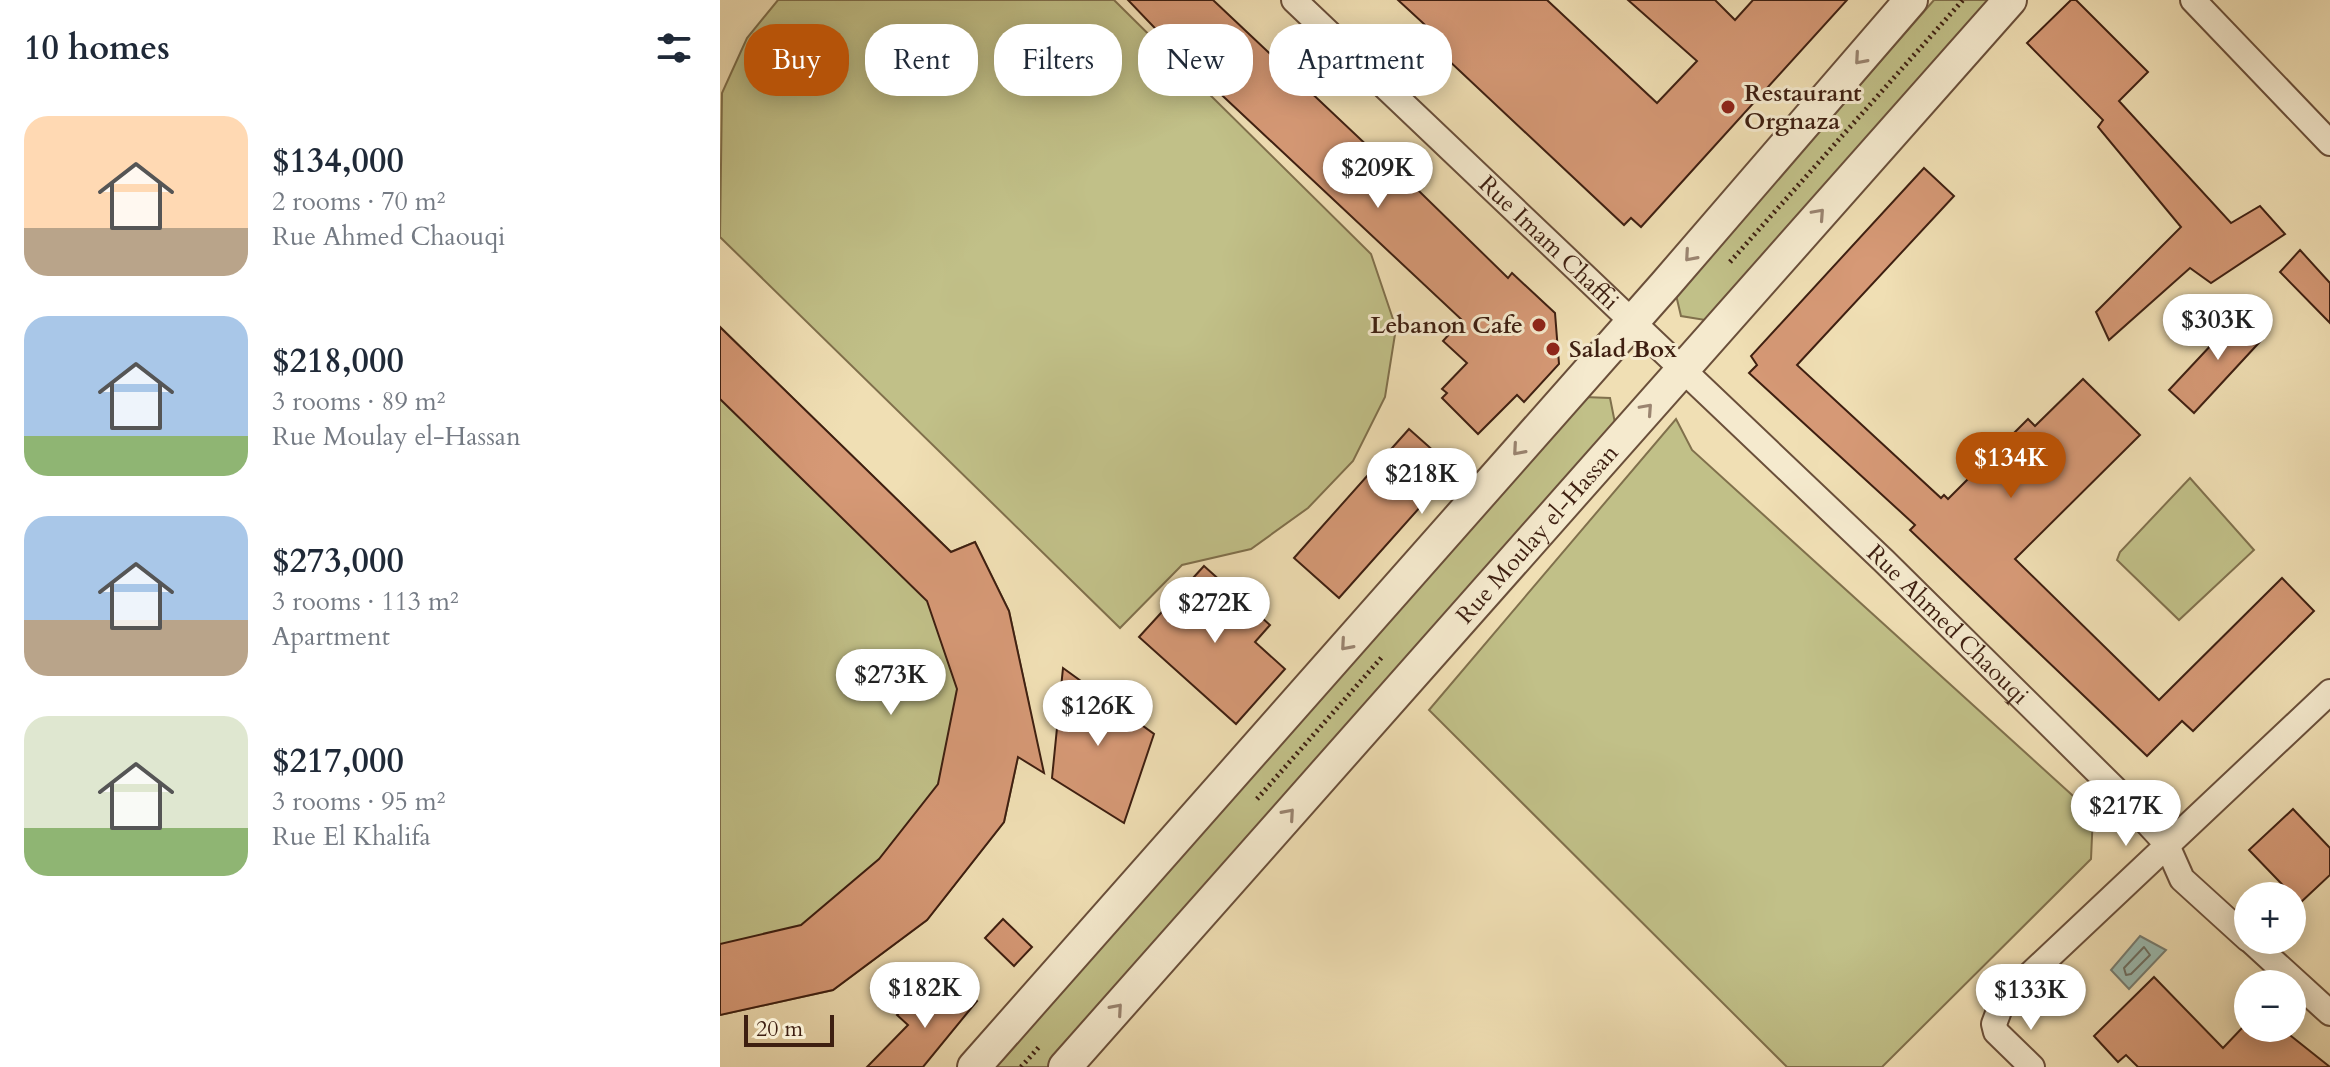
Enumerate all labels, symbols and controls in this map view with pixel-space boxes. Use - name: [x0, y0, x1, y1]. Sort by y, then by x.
- chip: Buy: [744, 24, 849, 96]
- chip: Rent: [865, 24, 978, 96]
- chip: Filters: [994, 24, 1122, 96]
- chip: New: [1138, 24, 1253, 96]
- chip: Apartment: [1269, 24, 1452, 96]
- text: 10 homes: [24, 25, 170, 71]
- icon: filters: [652, 26, 696, 70]
- one-way arrow: [1855, 50, 1870, 64]
- place label: Restaurant Orgnaza: [1744, 77, 1862, 138]
- marker: Restaurant Orgnaza: [1719, 98, 1737, 116]
- text: $134,000: [272, 138, 404, 184]
- pin: $209K: [1322, 142, 1434, 210]
- icon: home: [88, 148, 184, 244]
- text: $209K: [1341, 150, 1415, 185]
- street label: Rue Imam Chaffii: [1471, 168, 1626, 318]
- text: 2 rooms · 70 m²: [272, 184, 445, 219]
- one-way arrow: [1809, 209, 1824, 224]
- text: Rue Ahmed Chaouqi: [272, 219, 505, 254]
- one-way arrow: [1685, 246, 1700, 261]
- pin: $303K: [2162, 294, 2274, 362]
- text: $303K: [2181, 302, 2255, 337]
- place label: Lebanon Cafe: [1370, 309, 1523, 342]
- marker: Lebanon Cafe: [1530, 316, 1548, 334]
- place label: Salad Box: [1569, 333, 1677, 366]
- text: $218,000: [272, 338, 404, 384]
- marker: Salad Box: [1544, 340, 1562, 358]
- icon: home: [88, 348, 184, 444]
- text: 3 rooms · 89 m²: [272, 384, 445, 419]
- one-way arrow: [1637, 404, 1652, 419]
- text: Rue Moulay el-Hassan: [272, 419, 521, 454]
- pin: $134K: [1955, 432, 2067, 500]
- street label: Rue Moulay el-Hassan: [1449, 437, 1626, 631]
- text: $134K: [1974, 440, 2048, 475]
- one-way arrow: [1513, 441, 1527, 456]
- pin: $218K: [1366, 448, 1478, 516]
- text: $218K: [1385, 456, 1459, 491]
- street label: Rue Ahmed Chaouqi: [1859, 537, 2036, 712]
- text: $273,000: [272, 538, 404, 584]
- icon: home: [88, 548, 184, 644]
- pin: $272K: [1159, 577, 1271, 645]
- text: 3 rooms · 113 m²: [272, 584, 459, 619]
- text: $272K: [1178, 585, 1252, 620]
- text: Apartment: [272, 619, 390, 654]
- one-way arrow: [1341, 636, 1355, 651]
- pin: $273K: [835, 649, 947, 717]
- text: $273K: [854, 657, 928, 692]
- pin: $126K: [1042, 680, 1154, 748]
- text: $126K: [1061, 688, 1135, 723]
- text: $217,000: [272, 738, 404, 784]
- icon: home: [88, 748, 184, 844]
- pin: $217K: [2070, 780, 2182, 848]
- text: 3 rooms · 95 m²: [272, 784, 445, 819]
- text: $217K: [2089, 788, 2163, 823]
- one-way arrow: [1279, 808, 1294, 823]
- text: Rue El Khalifa: [272, 819, 431, 854]
- map controls: [2234, 882, 2306, 1042]
- button: +: [2234, 882, 2306, 954]
- pin: $182K: [869, 962, 981, 1030]
- pin: $133K: [1975, 964, 2087, 1032]
- text: $182K: [888, 970, 962, 1005]
- button: −: [2234, 970, 2306, 1042]
- text: $133K: [1994, 972, 2068, 1007]
- one-way arrow: [1107, 1003, 1122, 1018]
- scale bar: [744, 1011, 834, 1047]
- text: 20 m: [756, 1014, 803, 1044]

